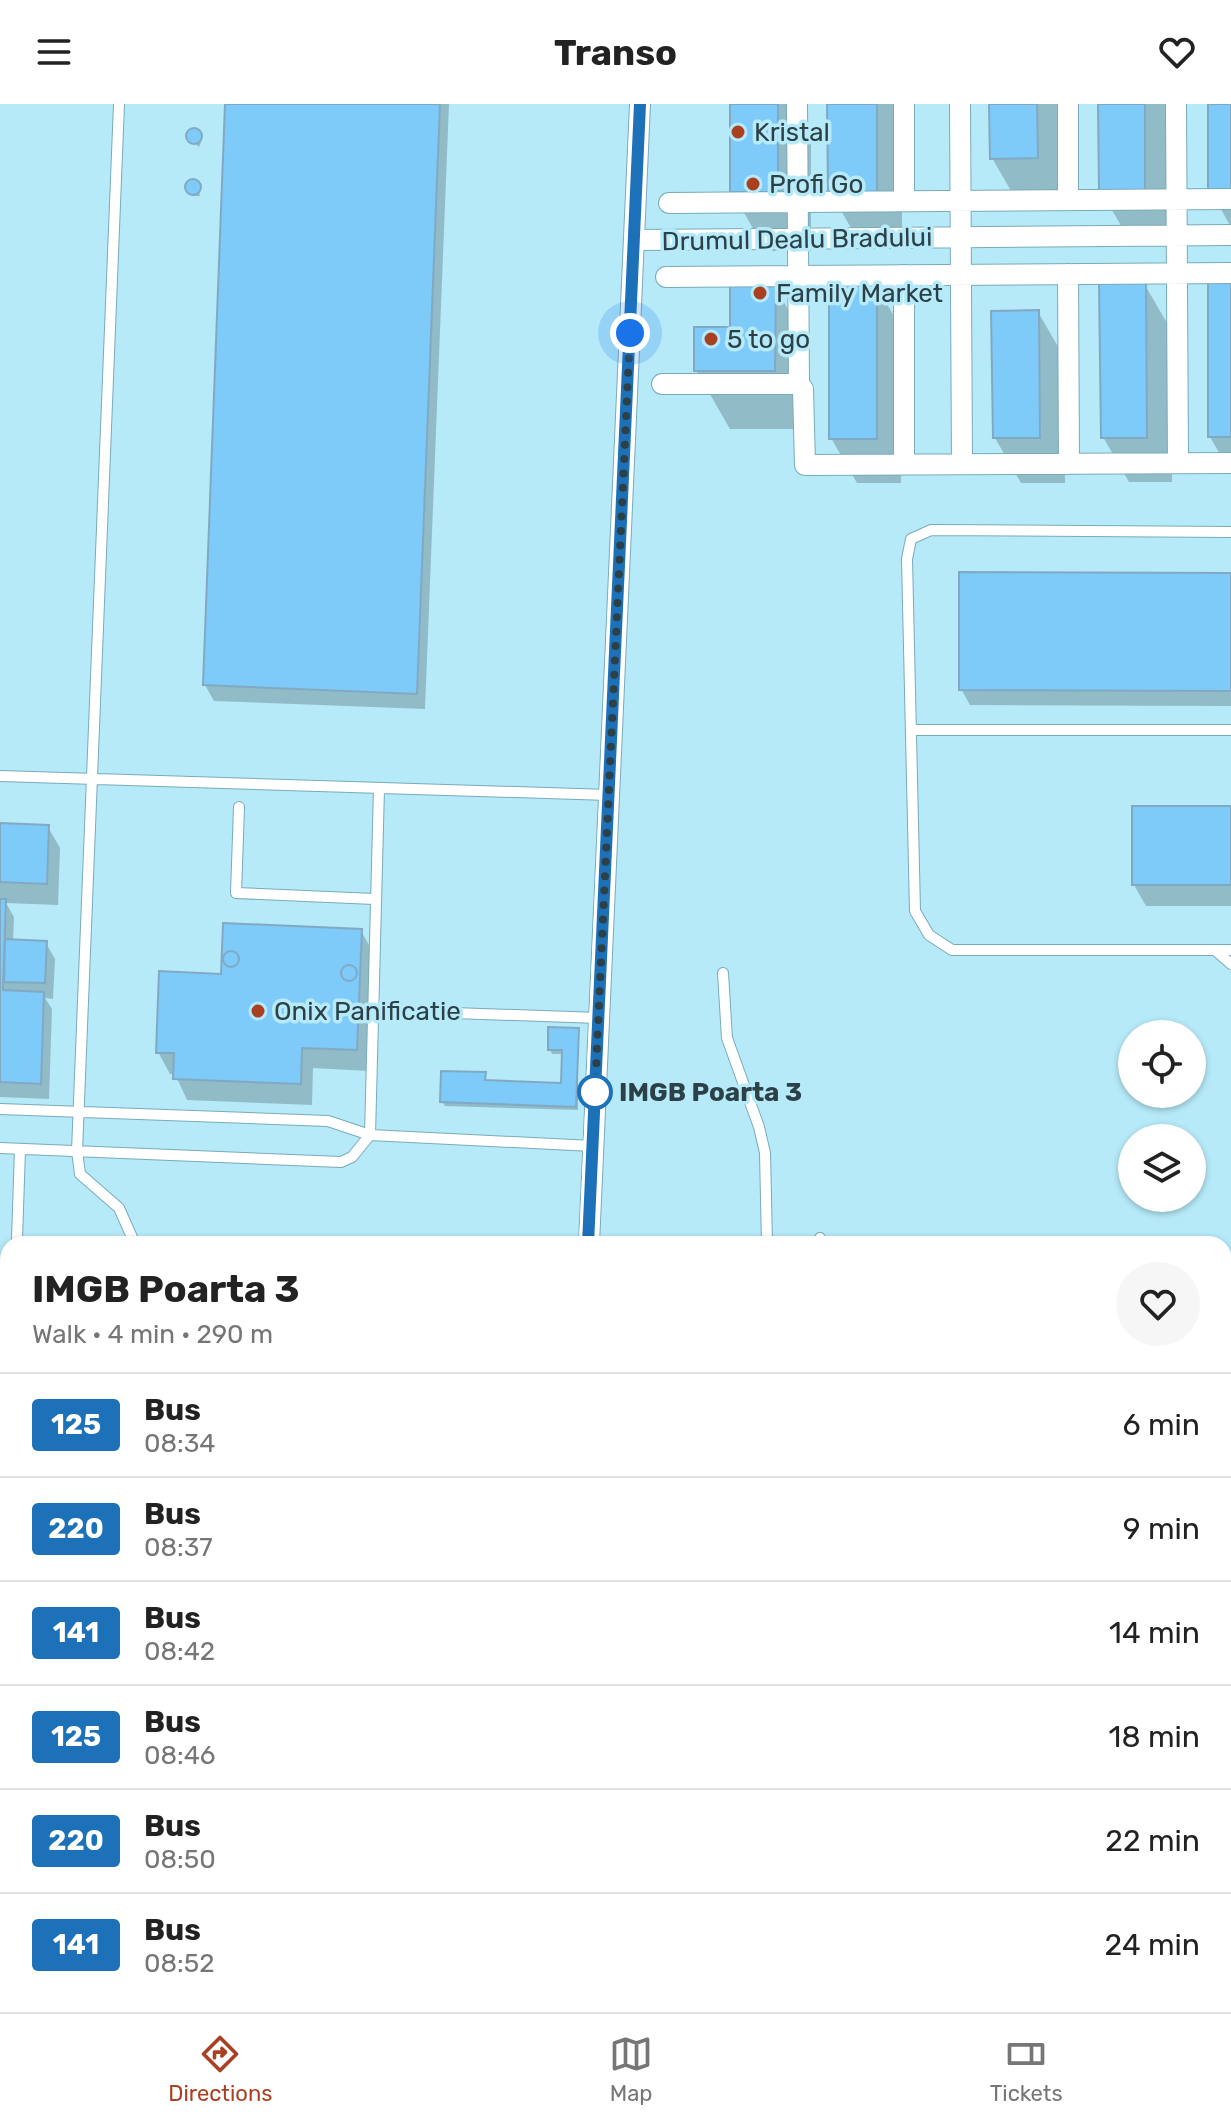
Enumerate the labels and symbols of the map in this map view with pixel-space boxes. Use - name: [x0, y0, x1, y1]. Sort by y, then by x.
- place label: Kristal: [754, 117, 830, 148]
- marker: Kristal: [729, 123, 747, 141]
- place label: Profi Go: [769, 169, 863, 200]
- marker: Profi Go: [744, 175, 762, 193]
- street label: Drumul Dealu Bradului: [661, 222, 933, 257]
- place label: Family Market: [776, 278, 943, 309]
- marker: Family Market: [751, 284, 769, 302]
- your location: [610, 313, 650, 353]
- place label: 5 to go: [727, 324, 810, 355]
- marker: 5 to go: [702, 330, 720, 348]
- place label: Onix Panificatie: [274, 996, 461, 1027]
- marker: Onix Panificatie: [249, 1002, 267, 1020]
- marker: IMGB Poarta 3: [578, 1075, 612, 1109]
- place label: IMGB Poarta 3: [619, 1077, 802, 1108]

